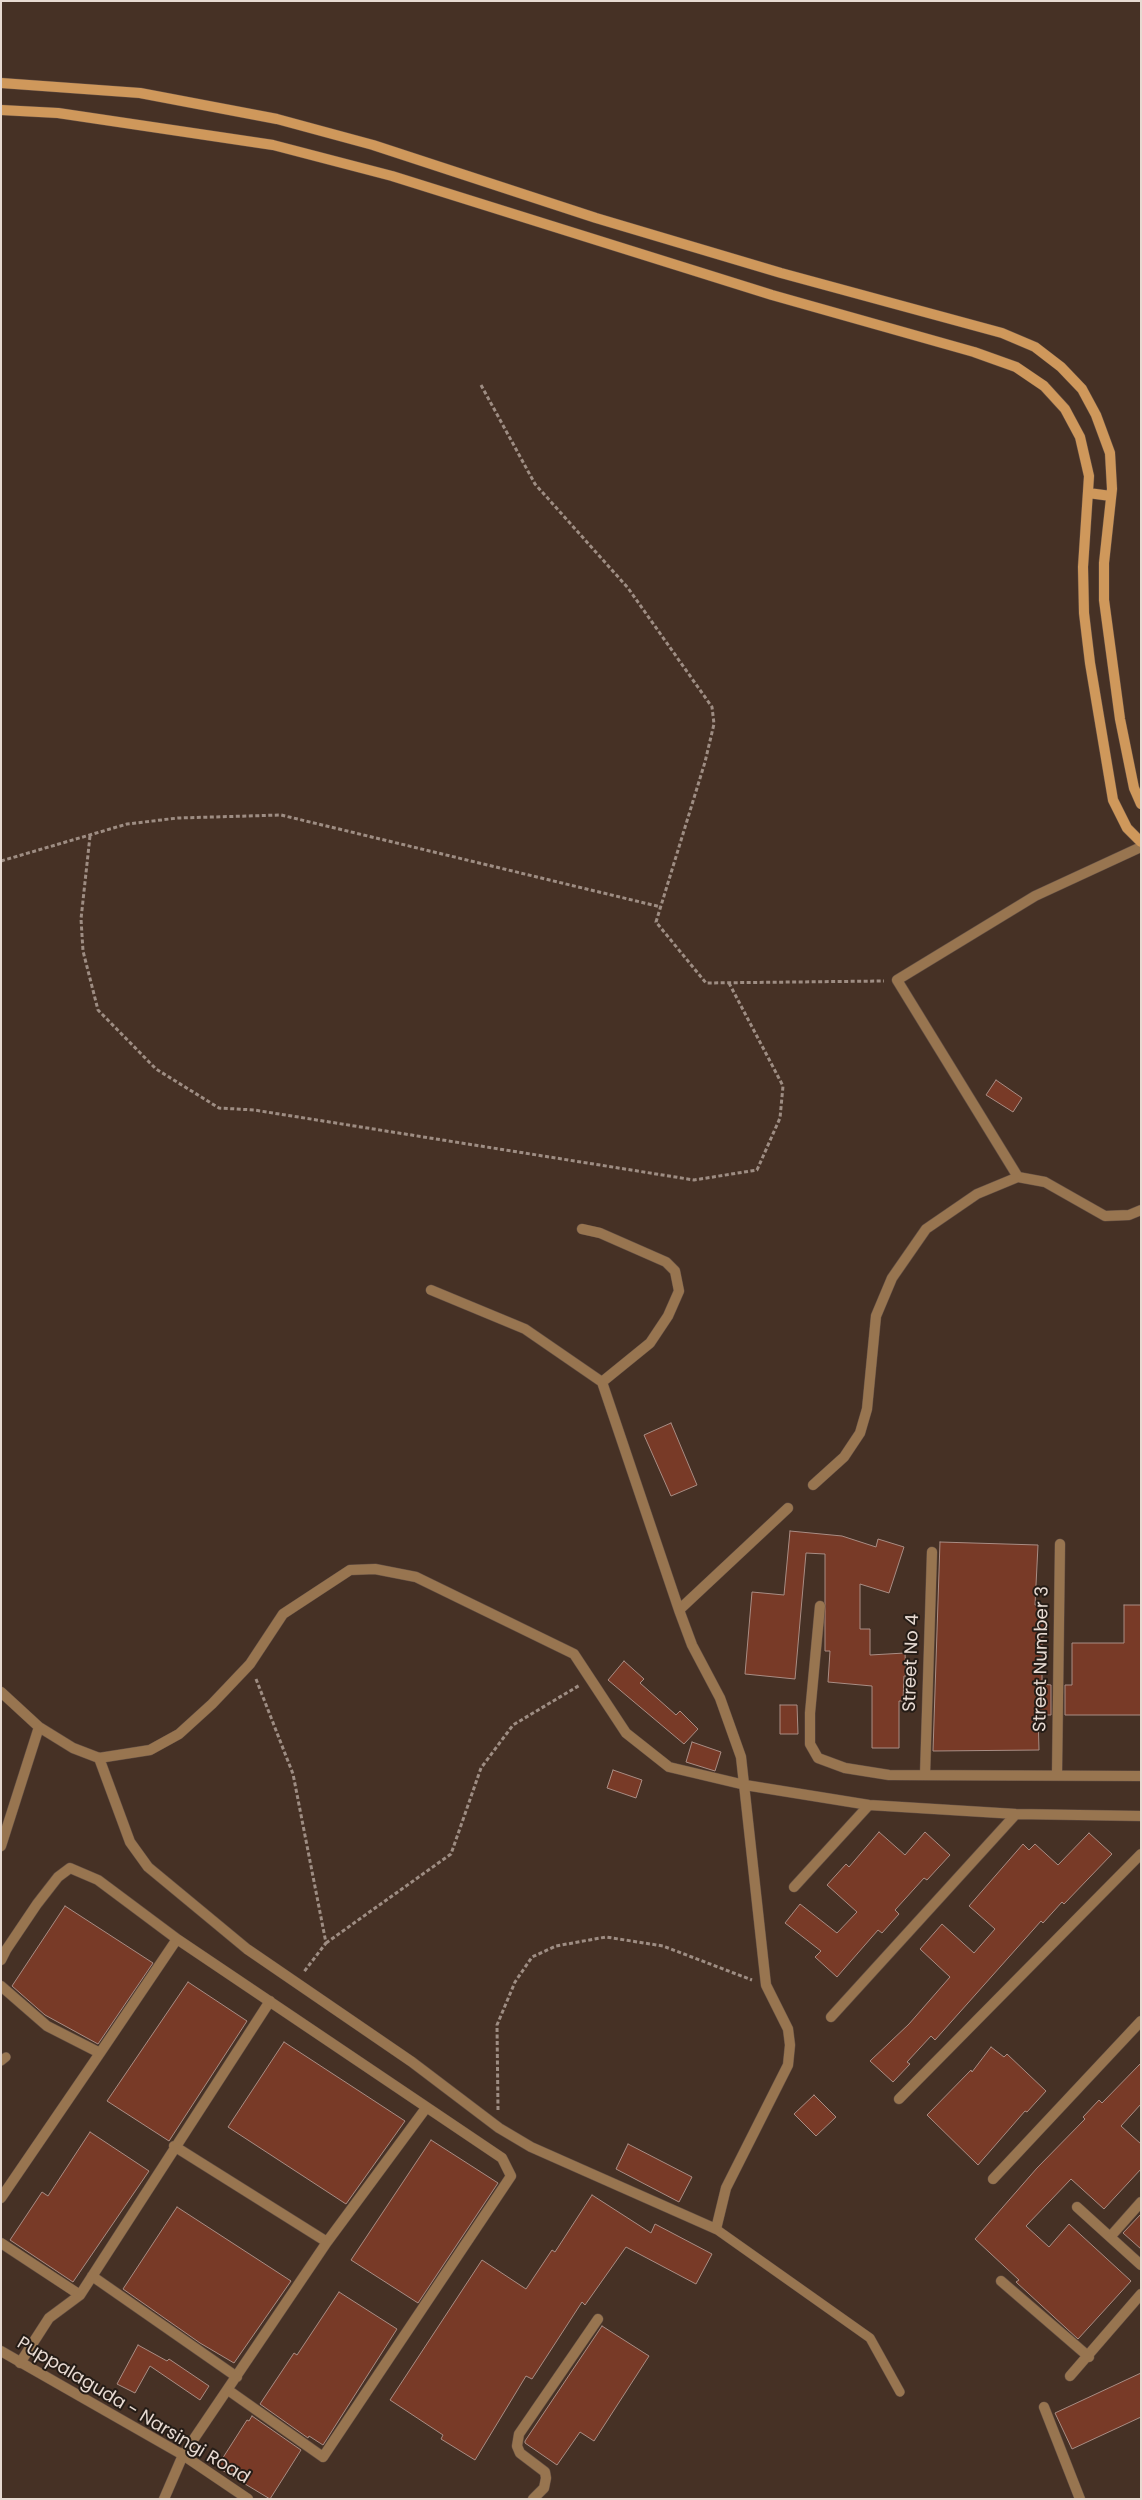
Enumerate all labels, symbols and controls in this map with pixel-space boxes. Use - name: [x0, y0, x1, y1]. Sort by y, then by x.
- street label: Street Number 3: [1030, 1586, 1054, 1732]
- street label: Street No 4: [899, 1614, 925, 1712]
- street label: Puppalaguda - Narsingi Road: [13, 2333, 253, 2489]

